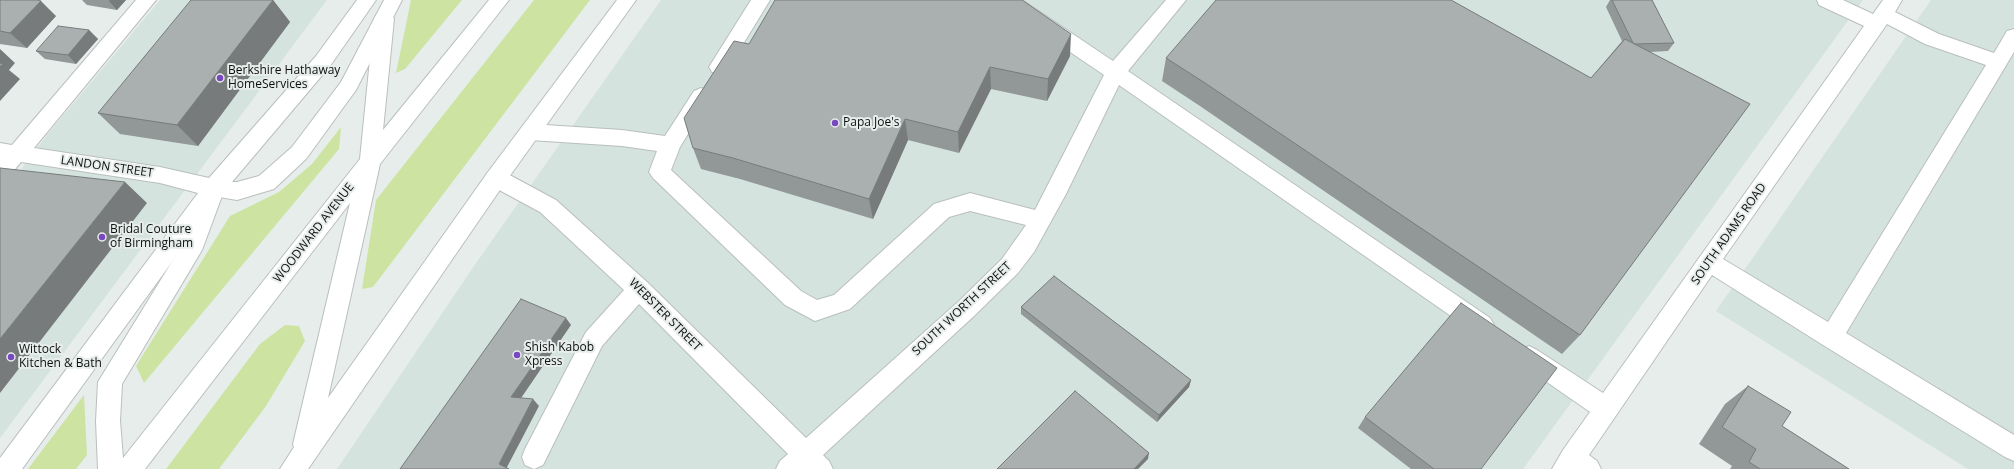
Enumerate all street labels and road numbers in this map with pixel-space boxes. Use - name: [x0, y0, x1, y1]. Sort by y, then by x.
- street label: LANDON STREET: [60, 153, 154, 181]
- street label: WOODWARD AVENUE: [271, 180, 357, 286]
- street label: SOUTH ADAMS ROAD: [1689, 180, 1769, 288]
- street label: SOUTH WORTH STREET: [909, 259, 1015, 359]
- street label: WEBSTER STREET: [626, 276, 704, 354]

